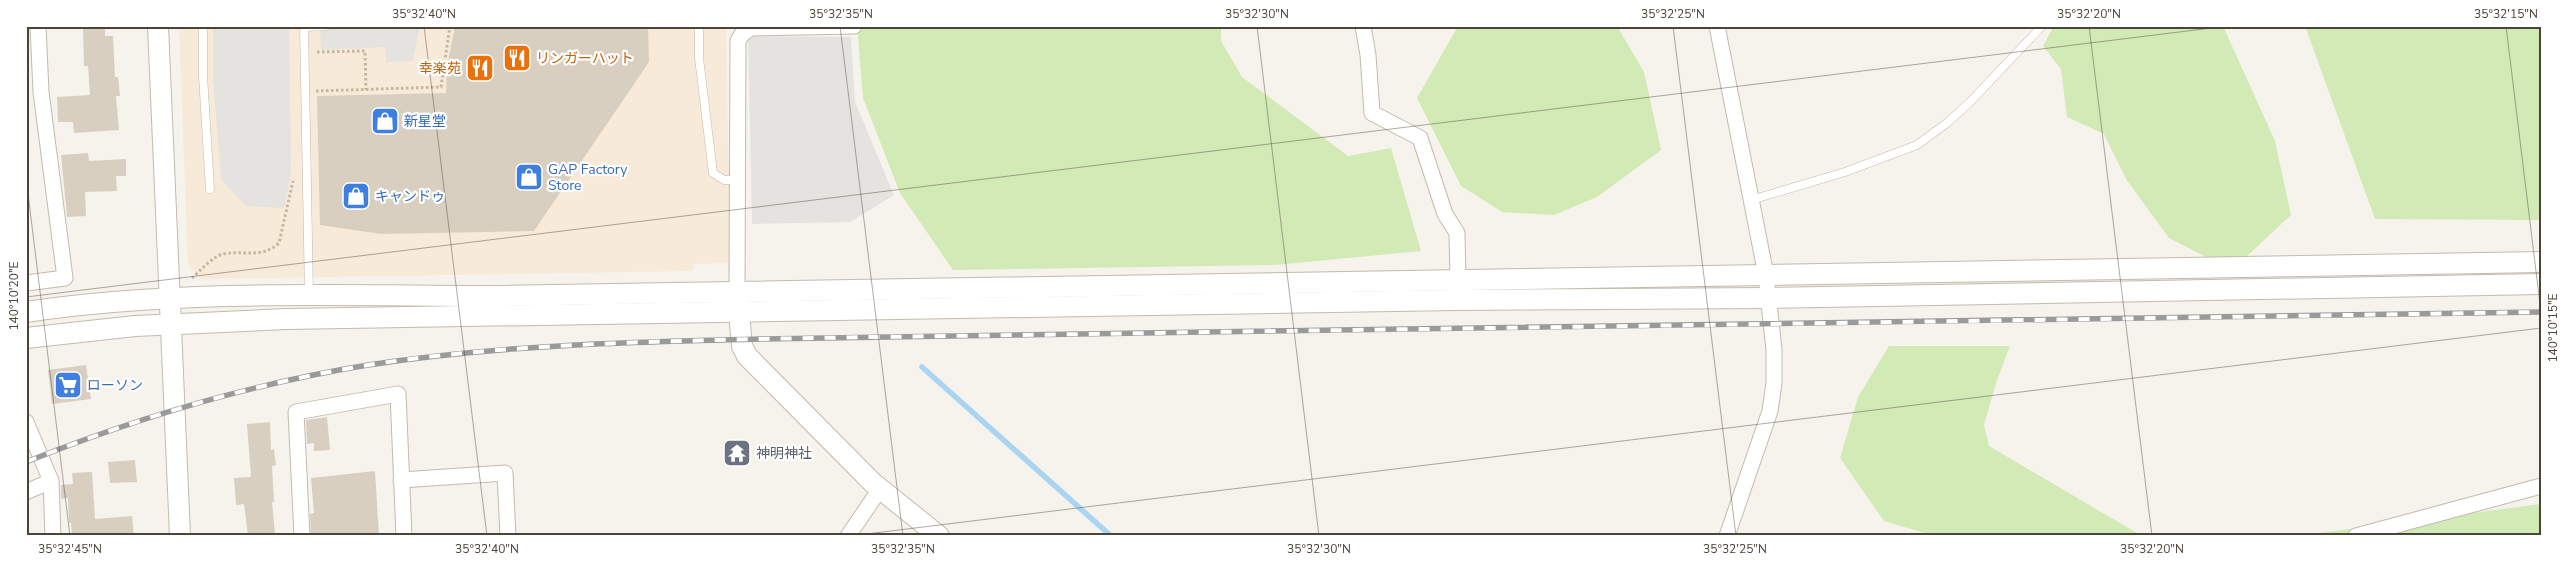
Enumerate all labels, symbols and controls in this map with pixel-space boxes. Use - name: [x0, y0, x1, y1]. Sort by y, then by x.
- text: 35°32'40"N: [392, 6, 456, 22]
- text: 35°32'35"N: [809, 6, 873, 22]
- text: 35°32'30"N: [1225, 6, 1289, 22]
- text: 35°32'25"N: [1641, 6, 1705, 22]
- text: 35°32'20"N: [2057, 6, 2121, 22]
- text: 35°32'15"N: [2474, 6, 2538, 22]
- restaurant icon: リンガーハット: [502, 43, 532, 73]
- place label: リンガーハット: [536, 49, 634, 68]
- restaurant icon: 幸楽苑: [465, 53, 495, 83]
- place label: 幸楽苑: [419, 59, 461, 78]
- shop icon: 新星堂: [370, 106, 400, 136]
- place label: 新星堂: [404, 112, 446, 131]
- place label: GAP Factory Store: [548, 160, 628, 195]
- shop icon: GAP Factory Store: [514, 162, 544, 192]
- shop icon: キャンドゥ: [341, 181, 371, 211]
- place label: キャンドゥ: [375, 187, 445, 206]
- text: 140°10'20"E: [6, 261, 22, 331]
- text: 140°10'15"E: [2545, 293, 2561, 363]
- supermarket icon: ローソン: [53, 370, 83, 400]
- place label: ローソン: [87, 376, 143, 395]
- temple icon: 神明神社: [722, 438, 752, 468]
- place label: 神明神社: [756, 444, 812, 463]
- text: 35°32'45"N: [38, 541, 102, 557]
- text: 35°32'40"N: [455, 541, 519, 557]
- text: 35°32'35"N: [871, 541, 935, 557]
- text: 35°32'30"N: [1287, 541, 1351, 557]
- text: 35°32'25"N: [1703, 541, 1767, 557]
- text: 35°32'20"N: [2120, 541, 2184, 557]

